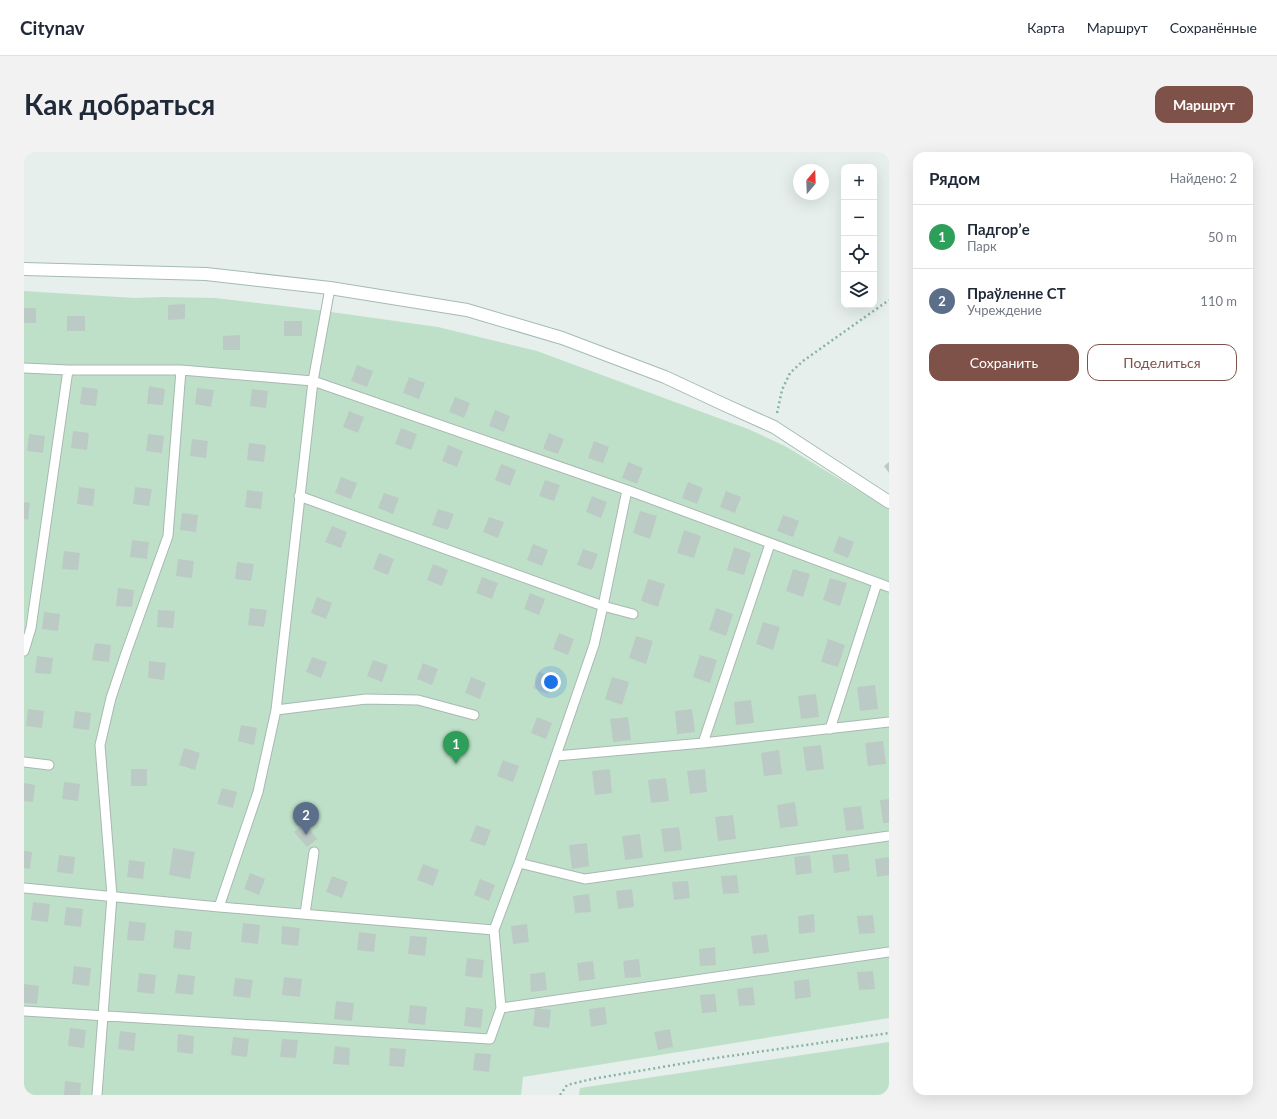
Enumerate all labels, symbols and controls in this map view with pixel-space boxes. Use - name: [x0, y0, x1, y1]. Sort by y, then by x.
- text: Citynav: [20, 16, 85, 39]
- text: Карта: [1027, 19, 1065, 36]
- text: Маршрут: [1087, 19, 1148, 36]
- text: Сохранённые: [1170, 19, 1257, 36]
- button: Маршрут: [1155, 86, 1253, 123]
- text: Как добраться: [24, 87, 215, 121]
- north arrow: [793, 164, 829, 200]
- map controls: [841, 164, 877, 308]
- button: +: [841, 164, 877, 200]
- text: Рядом: [929, 168, 980, 189]
- text: Найдено: 2: [1170, 170, 1237, 186]
- button: −: [841, 200, 877, 236]
- text: Падгорʼе: [967, 220, 1030, 238]
- text: 1: [938, 229, 946, 245]
- text: 50 m: [1208, 229, 1237, 245]
- button: locate: [841, 236, 877, 272]
- text: Парк: [967, 238, 997, 254]
- button: layers: [841, 272, 877, 308]
- text: Праўленне СТ: [967, 284, 1066, 302]
- text: 2: [938, 293, 946, 309]
- text: 110 m: [1200, 293, 1237, 309]
- text: Учреждение: [967, 302, 1042, 318]
- button: Сохранить: [929, 344, 1079, 381]
- button: Поделиться: [1087, 344, 1237, 381]
- your location: [541, 672, 561, 692]
- pin: 1: [443, 731, 469, 764]
- pin: 2: [293, 802, 319, 835]

